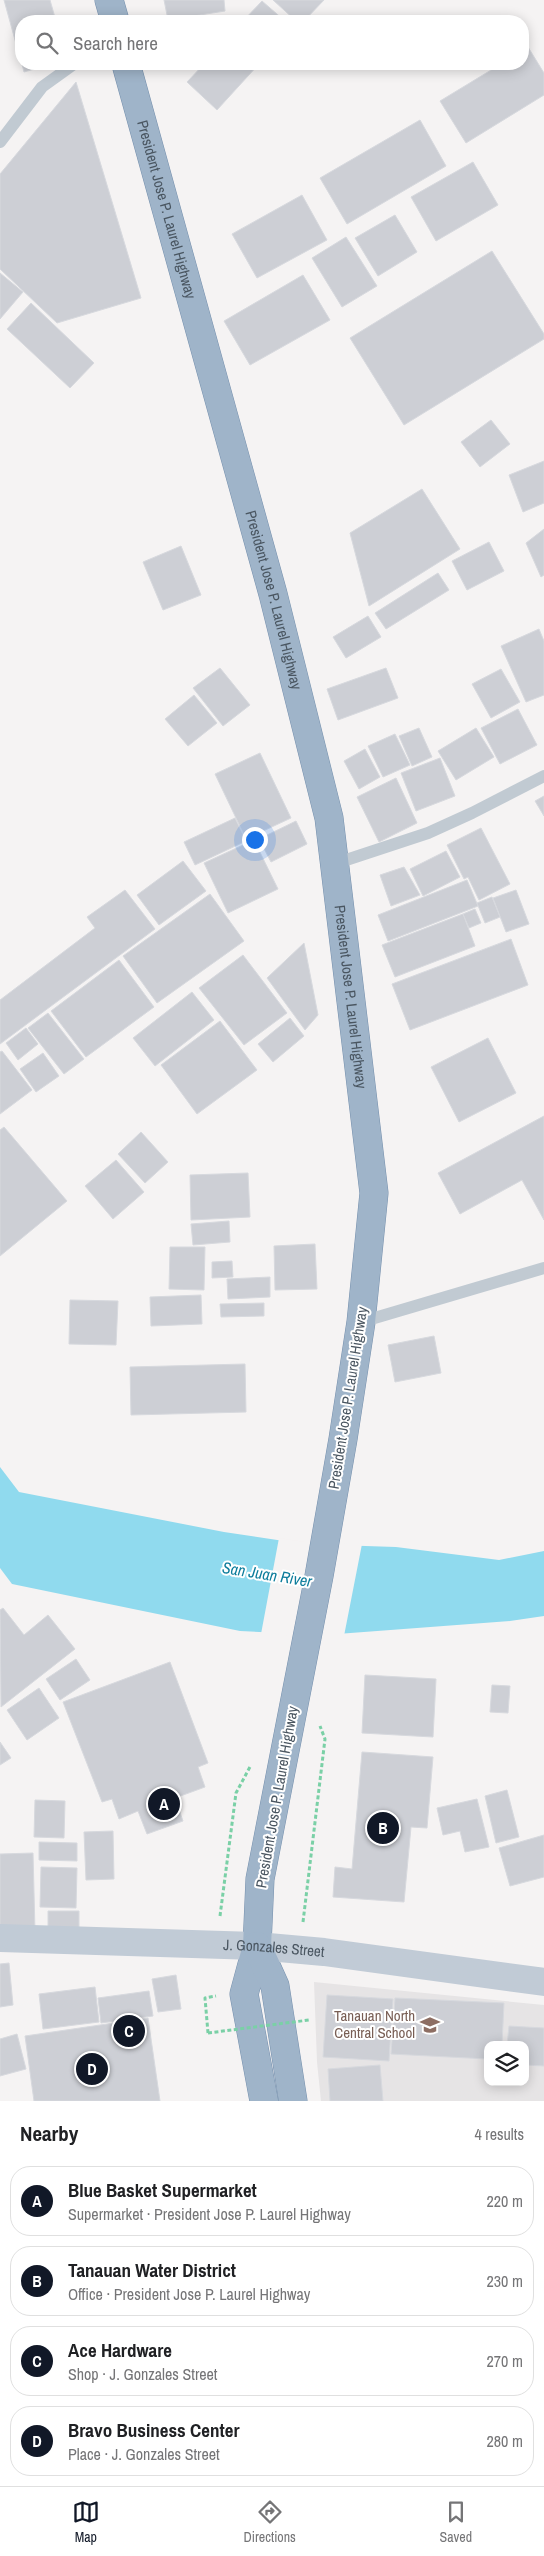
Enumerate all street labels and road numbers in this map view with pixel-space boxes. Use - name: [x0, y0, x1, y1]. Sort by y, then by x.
- street label: President Jose P. Laurel Highway: [132, 118, 202, 302]
- street label: President Jose P. Laurel Highway: [240, 508, 308, 693]
- street label: President Jose P. Laurel Highway: [330, 904, 372, 1090]
- street label: President Jose P. Laurel Highway: [323, 1304, 372, 1491]
- street label: President Jose P. Laurel Highway: [250, 1703, 303, 1890]
- street label: J. Gonzales Street: [223, 1934, 326, 1962]

